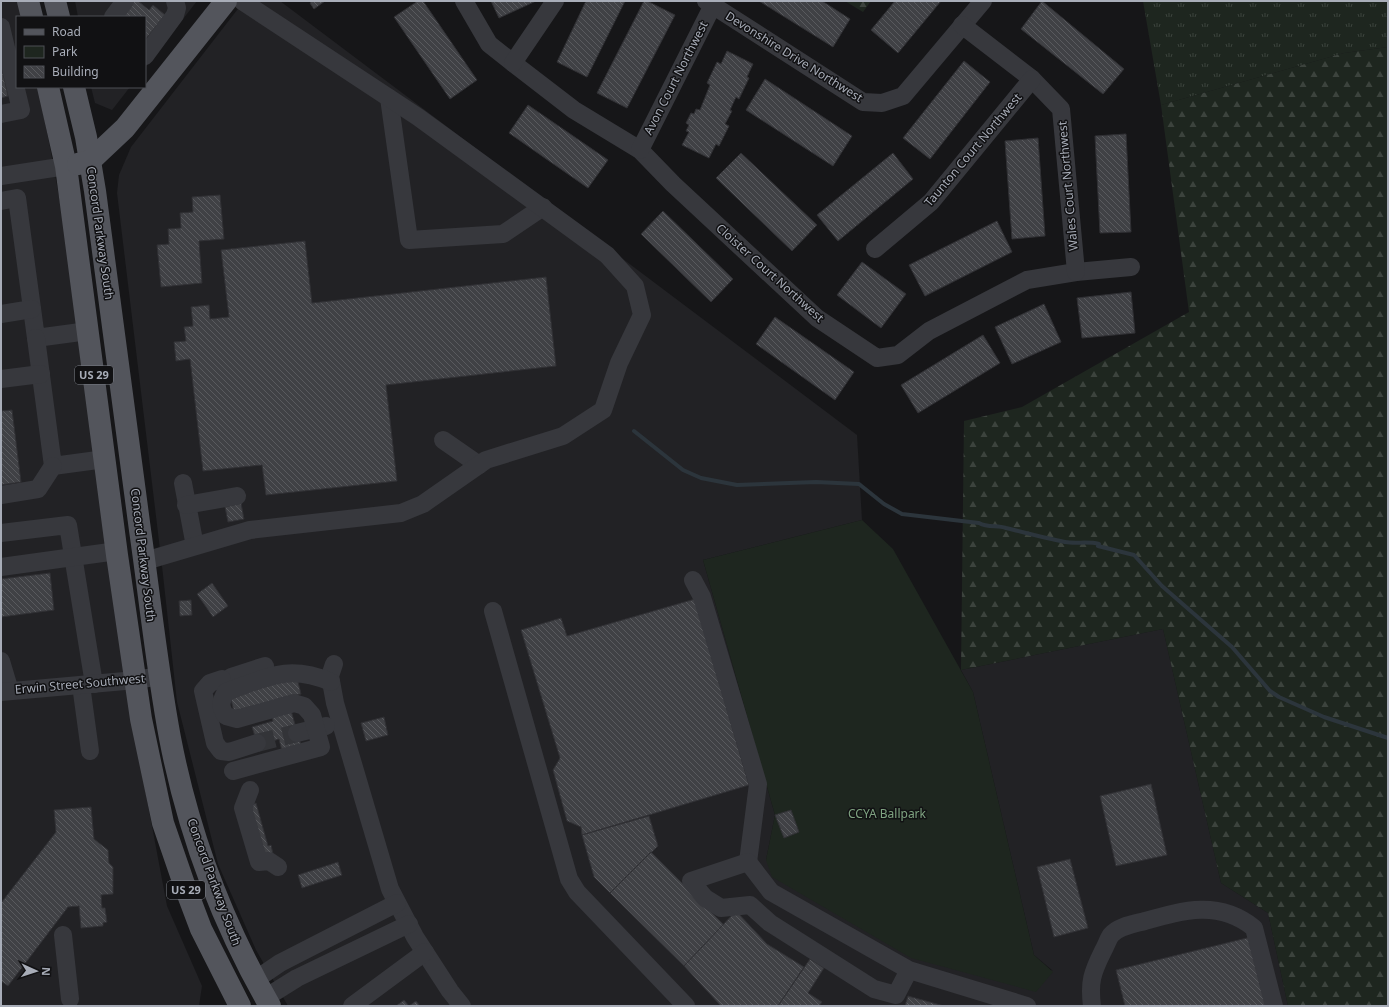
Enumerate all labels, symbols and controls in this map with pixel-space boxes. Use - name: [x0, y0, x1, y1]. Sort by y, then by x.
- street label: Devonshire Drive Northwest: [722, 7, 867, 106]
- legend: [16, 16, 146, 88]
- street label: Avon Court Northwest: [639, 17, 712, 138]
- text: Road: [52, 23, 81, 40]
- text: Park: [52, 43, 78, 60]
- text: Building: [52, 63, 99, 80]
- street label: Taunton Court Northwest: [920, 89, 1026, 210]
- street label: Wales Court Northwest: [1053, 120, 1082, 252]
- street label: Concord Parkway South: [83, 165, 118, 301]
- street label: Cloister Court Northwest: [713, 219, 829, 326]
- road number: US 29: [75, 366, 113, 384]
- street label: Concord Parkway South: [127, 487, 160, 623]
- street label: Erwin Street Southwest: [14, 669, 146, 698]
- park label: CCYA Ballpark: [848, 805, 927, 822]
- street label: Concord Parkway South: [184, 816, 245, 948]
- road number: US 29: [167, 881, 205, 899]
- north arrow: [16, 951, 56, 991]
- text: N: [39, 967, 54, 976]

